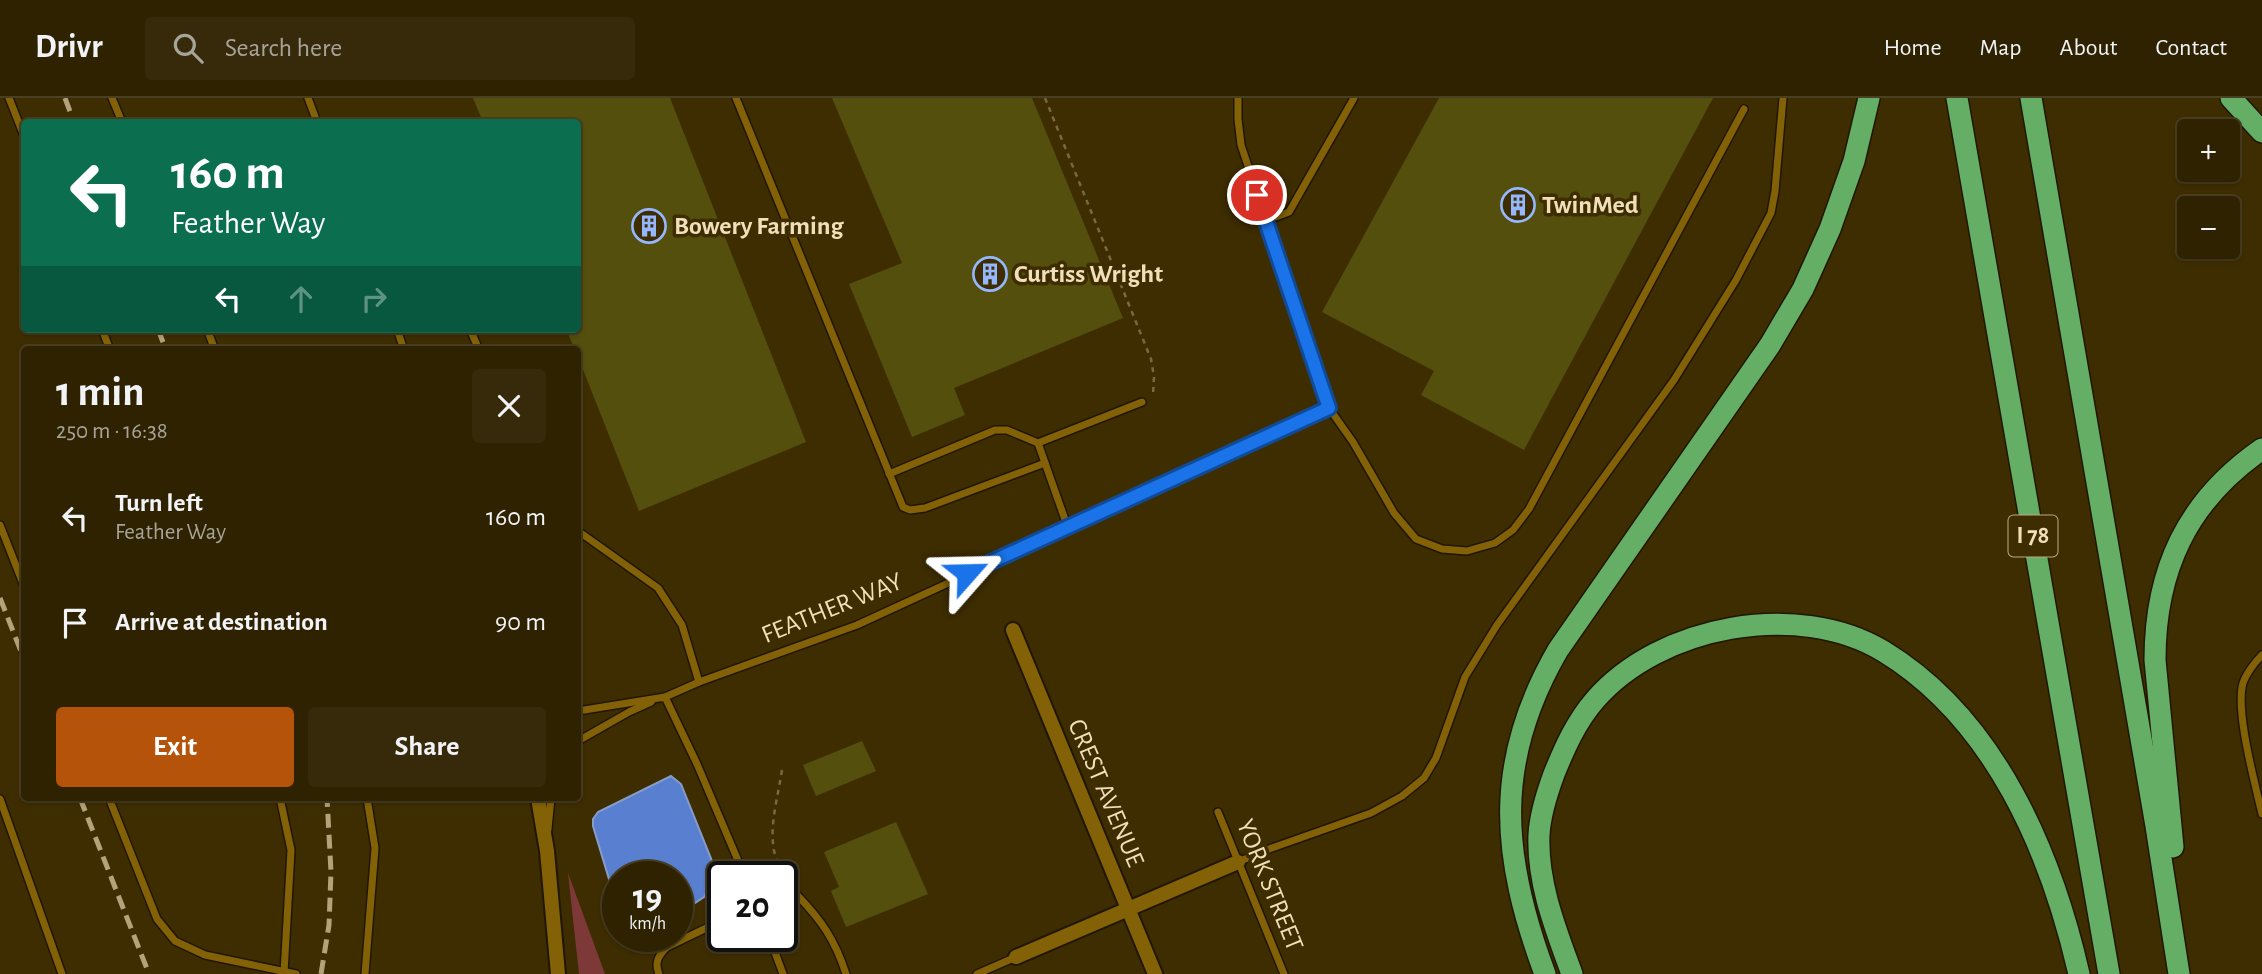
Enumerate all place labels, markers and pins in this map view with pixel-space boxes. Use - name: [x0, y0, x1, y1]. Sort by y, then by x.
- pin: [1227, 165, 1287, 225]
- building icon: TwinMed: [1499, 186, 1537, 224]
- place label: TwinMed: [1542, 192, 1639, 218]
- building icon: Bowery Farming: [630, 207, 668, 245]
- place label: Bowery Farming: [674, 213, 844, 239]
- building icon: Curtiss Wright: [971, 255, 1009, 293]
- place label: Curtiss Wright: [1014, 261, 1163, 287]

